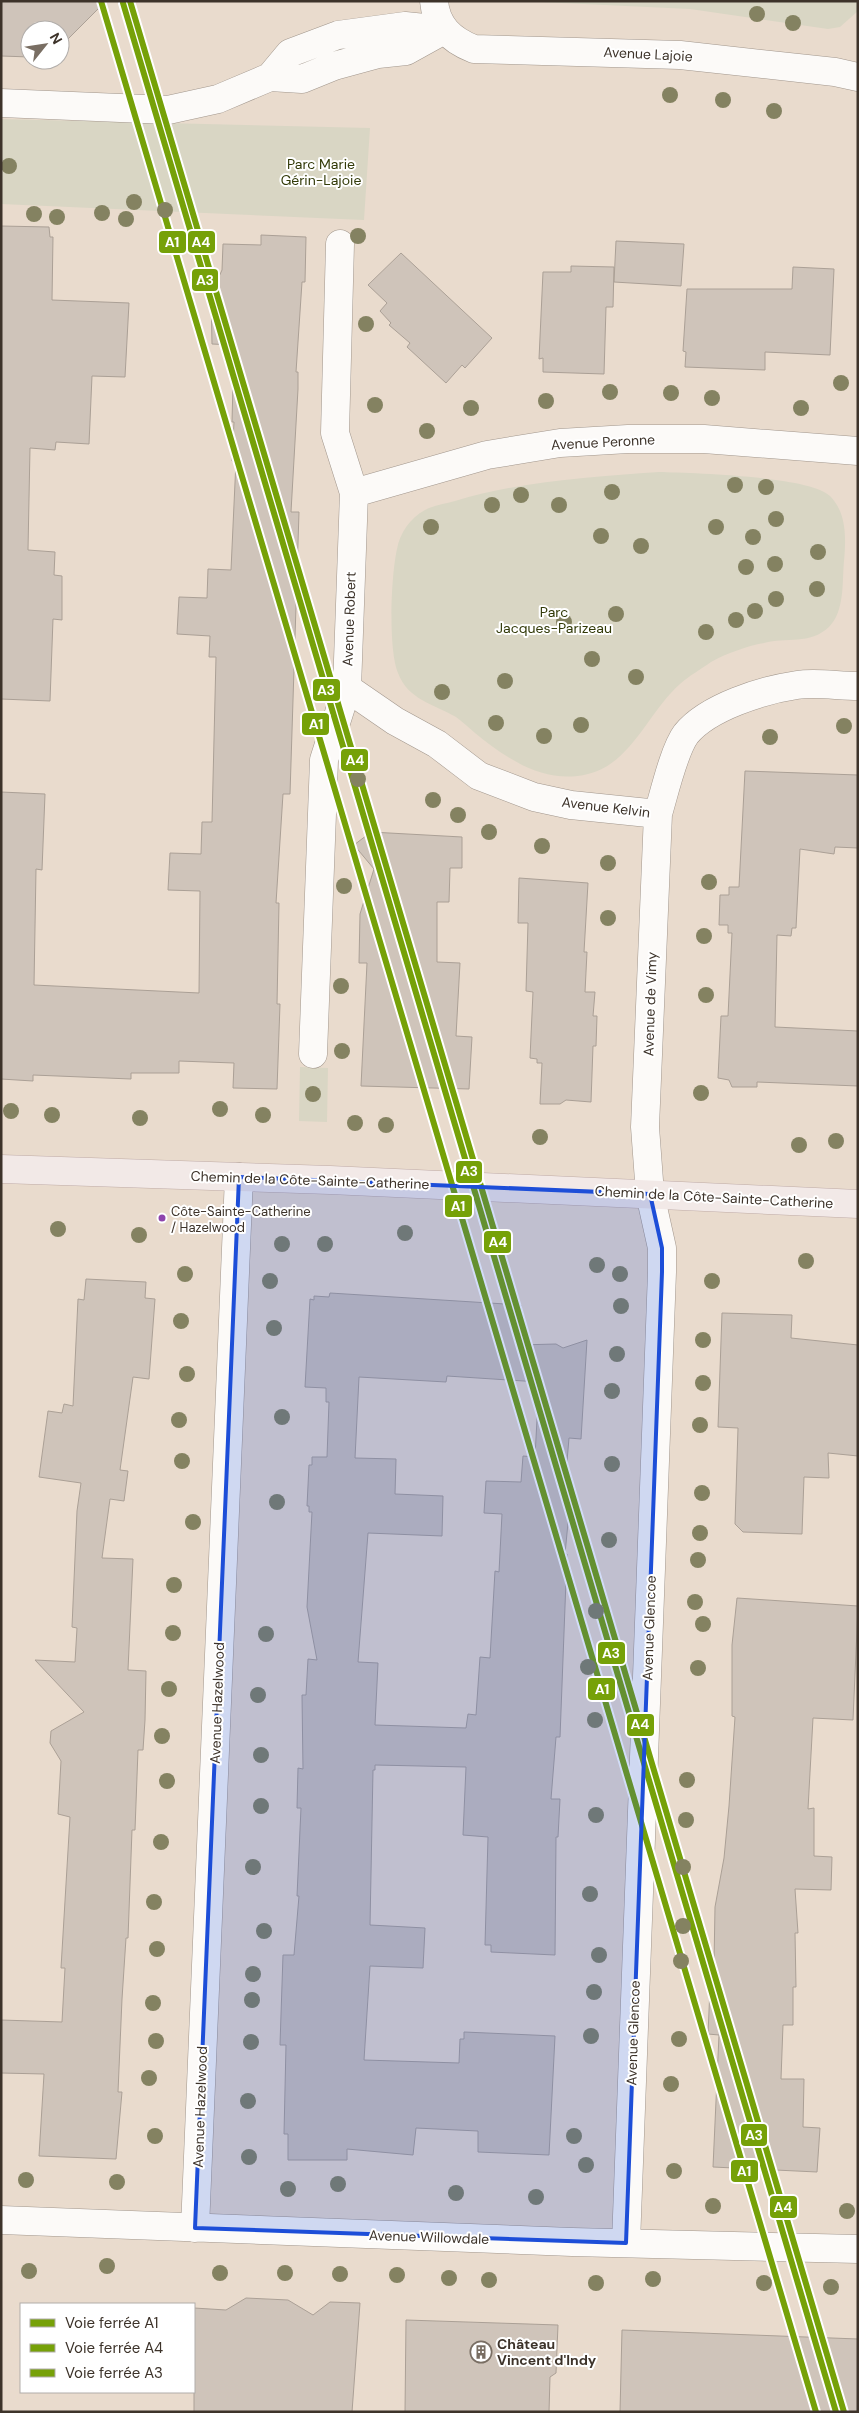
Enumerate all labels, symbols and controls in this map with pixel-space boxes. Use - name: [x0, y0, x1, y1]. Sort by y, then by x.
- north arrow: [20, 20, 70, 70]
- text: N: [46, 30, 67, 47]
- street label: Avenue Lajoie: [603, 43, 693, 65]
- park label: Parc Marie Gérin-Lajoie: [281, 155, 361, 189]
- line badge: A1: [158, 230, 187, 254]
- line badge: A4: [187, 230, 216, 254]
- text: A1: [165, 233, 179, 251]
- text: A4: [192, 233, 210, 251]
- line badge: A3: [191, 268, 219, 292]
- text: A3: [196, 271, 214, 289]
- street label: Avenue Peronne: [550, 430, 656, 454]
- street label: Avenue Robert: [338, 571, 360, 667]
- park label: Parc Jacques-Parizeau: [496, 603, 612, 637]
- line badge: A3: [312, 678, 341, 702]
- text: A3: [317, 681, 335, 699]
- line badge: A1: [301, 712, 330, 736]
- text: A1: [309, 715, 323, 733]
- line badge: A4: [340, 748, 369, 772]
- text: A4: [346, 751, 364, 769]
- street label: Avenue Kelvin: [561, 793, 651, 821]
- street label: Avenue de Vimy: [639, 951, 661, 1057]
- line badge: A3: [455, 1160, 483, 1184]
- text: A3: [460, 1162, 478, 1180]
- street label: Chemin de la Côte-Sainte-Catherine: [190, 1167, 430, 1193]
- street label: Chemin de la Côte-Sainte-Catherine: [594, 1182, 834, 1212]
- line badge: A1: [444, 1194, 473, 1218]
- text: A1: [451, 1197, 465, 1215]
- place label: Côte-Sainte-Catherine / Hazelwood: [171, 1203, 311, 1236]
- marker: Côte-Sainte-Catherine / Hazelwood: [157, 1213, 167, 1223]
- line badge: A4: [483, 1230, 512, 1254]
- text: A4: [489, 1233, 507, 1251]
- street label: Avenue Glencoe: [638, 1575, 660, 1681]
- line badge: A3: [597, 1641, 626, 1665]
- street label: Avenue Hazelwood: [206, 1642, 228, 1764]
- text: A3: [602, 1644, 620, 1662]
- line badge: A1: [587, 1677, 616, 1701]
- text: A1: [595, 1680, 609, 1698]
- line badge: A4: [626, 1713, 655, 1737]
- text: A4: [631, 1715, 649, 1733]
- street label: Avenue Glencoe: [622, 1980, 644, 2086]
- street label: Avenue Hazelwood: [189, 2046, 211, 2168]
- line badge: A3: [740, 2123, 768, 2147]
- text: A3: [745, 2126, 763, 2144]
- line badge: A1: [730, 2159, 759, 2183]
- text: A1: [737, 2162, 751, 2180]
- line badge: A4: [769, 2195, 798, 2219]
- text: A4: [774, 2198, 792, 2216]
- street label: Avenue Willowdale: [369, 2226, 490, 2248]
- legend: [20, 2303, 195, 2393]
- text: Voie ferrée A1: [65, 2313, 158, 2333]
- place label: Château Vincent d'Indy: [497, 2335, 597, 2369]
- text: Voie ferrée A4: [65, 2338, 163, 2358]
- building icon: Château Vincent d'Indy: [469, 2340, 493, 2364]
- text: Voie ferrée A3: [65, 2363, 163, 2383]

